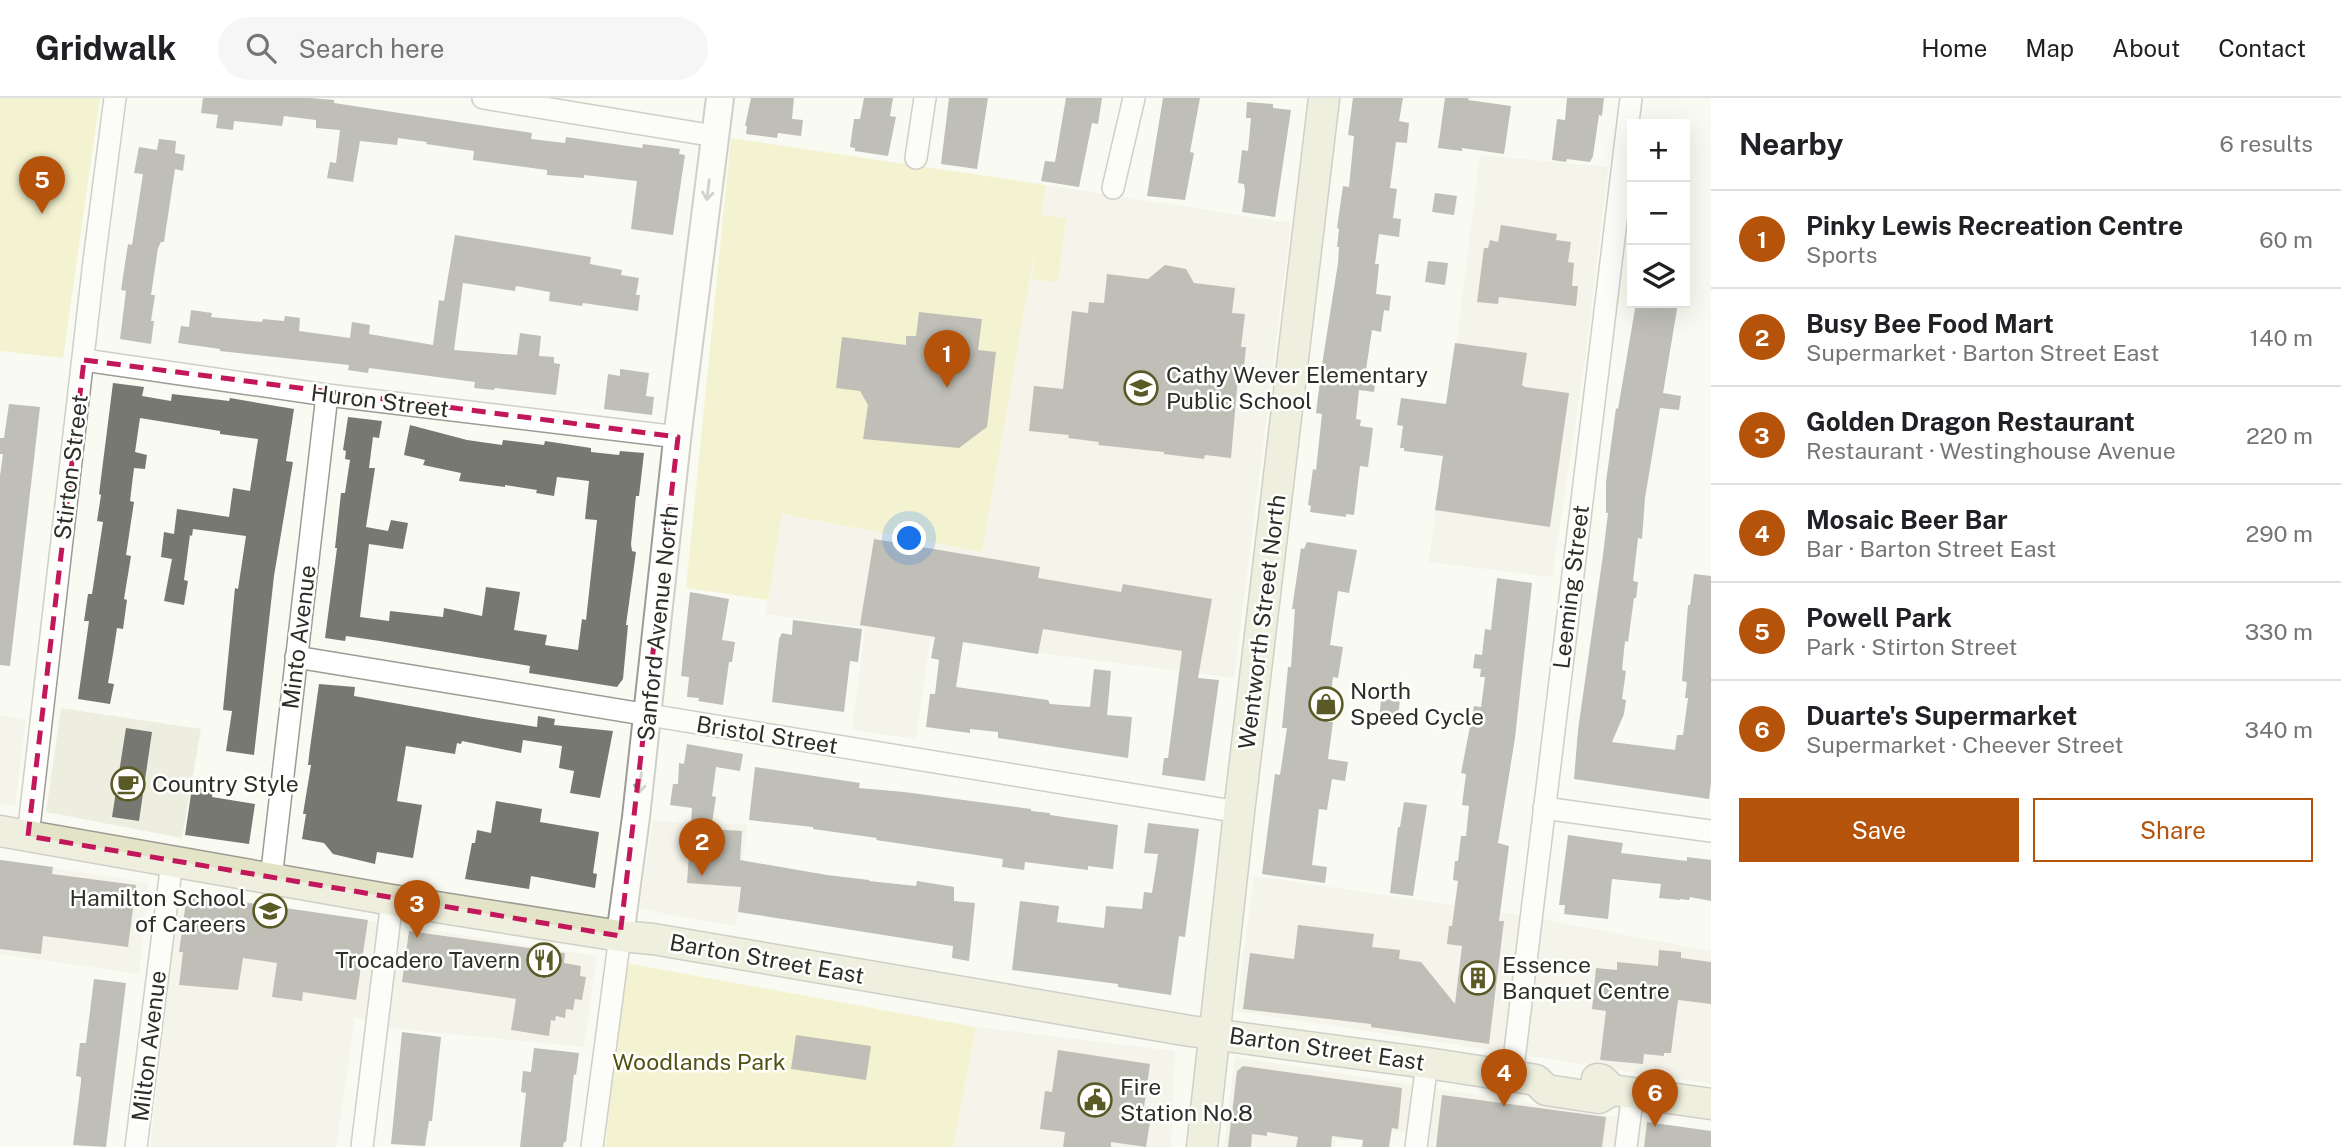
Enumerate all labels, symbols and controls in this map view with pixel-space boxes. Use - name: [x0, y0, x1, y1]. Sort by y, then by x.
- search box: [218, 17, 708, 80]
- text: Gridwalk: [35, 29, 176, 67]
- icon: search: [242, 29, 280, 67]
- text: Search here: [298, 33, 444, 64]
- text: Home: [1921, 34, 1987, 62]
- text: Map: [2025, 34, 2074, 62]
- text: About: [2112, 34, 2180, 62]
- text: Contact: [2218, 34, 2306, 62]
- map controls: [1627, 119, 1690, 308]
- button: +: [1627, 119, 1690, 182]
- text: Nearby: [1739, 126, 1843, 162]
- text: 6 results: [2220, 130, 2313, 157]
- pin: 5: [19, 156, 65, 214]
- one-way arrow: [702, 178, 715, 201]
- button: −: [1627, 182, 1690, 245]
- text: Pinky Lewis Recreation Centre: [1806, 210, 2183, 241]
- text: 1: [1757, 226, 1767, 253]
- text: 60 m: [2259, 226, 2313, 253]
- text: Sports: [1806, 241, 1877, 268]
- button: layers: [1627, 245, 1690, 308]
- text: Busy Bee Food Mart: [1806, 308, 2054, 339]
- text: 2: [1755, 324, 1769, 351]
- text: 140 m: [2250, 324, 2313, 351]
- pin: 1: [924, 330, 970, 388]
- text: Supermarket · Barton Street East: [1806, 339, 2159, 366]
- place label: Cathy Wever Elementary Public School: [1166, 361, 1428, 414]
- school or university icon: Cathy Wever Elementary Public School: [1122, 369, 1160, 407]
- street label: Huron Street: [309, 379, 451, 422]
- street label: Stirton Street: [48, 393, 93, 541]
- text: Golden Dragon Restaurant: [1806, 406, 2135, 437]
- text: 3: [1754, 422, 1770, 449]
- text: 220 m: [2246, 422, 2313, 449]
- text: Restaurant · Westinghouse Avenue: [1806, 437, 2176, 464]
- street label: Wentworth Street North: [1232, 493, 1291, 751]
- street label: Leeming Street: [1547, 503, 1594, 670]
- street label: Sanford Avenue North: [632, 504, 683, 742]
- text: Mosaic Beer Bar: [1806, 504, 2008, 535]
- text: 4: [1754, 520, 1770, 547]
- text: 290 m: [2246, 520, 2313, 547]
- your location: [892, 521, 926, 555]
- text: Bar · Barton Street East: [1806, 535, 2057, 562]
- street label: Minto Avenue: [276, 563, 321, 711]
- text: Powell Park: [1806, 602, 1952, 633]
- text: 5: [1754, 618, 1770, 645]
- text: 330 m: [2245, 618, 2313, 645]
- text: Park · Stirton Street: [1806, 633, 2017, 660]
- place label: North Speed Cycle: [1350, 677, 1484, 730]
- shop icon: North Speed Cycle: [1307, 685, 1345, 723]
- text: Duarte's Supermarket: [1806, 700, 2077, 731]
- street label: Bristol Street: [694, 710, 840, 759]
- text: 6: [1754, 716, 1770, 743]
- text: 340 m: [2245, 716, 2313, 743]
- text: Supermarket · Cheever Street: [1806, 731, 2123, 758]
- cafe icon: Country Style: [109, 765, 147, 803]
- place label: Country Style: [152, 770, 299, 797]
- one-way arrow: [634, 772, 647, 794]
- button: Save: [1739, 798, 2019, 862]
- button: Share: [2033, 798, 2313, 862]
- pin: 2: [679, 818, 725, 876]
- pin: 3: [394, 880, 440, 938]
- place label: Hamilton School of Careers: [69, 884, 246, 937]
- school or university icon: Hamilton School of Careers: [251, 892, 289, 930]
- street label: Barton Street East: [668, 928, 866, 989]
- restaurant icon: Trocadero Tavern: [525, 941, 563, 979]
- place label: Trocadero Tavern: [335, 946, 520, 973]
- place label: Essence Banquet Centre: [1502, 951, 1670, 1004]
- building icon: Essence Banquet Centre: [1459, 959, 1497, 997]
- street label: Milton Avenue: [126, 969, 171, 1123]
- street label: Barton Street East: [1228, 1021, 1427, 1076]
- park label: Woodlands Park: [612, 1048, 786, 1075]
- pin: 4: [1481, 1049, 1527, 1107]
- pin: 6: [1632, 1069, 1678, 1127]
- place label: Fire Station No.8: [1120, 1073, 1253, 1126]
- public building icon: Fire Station No.8: [1076, 1081, 1114, 1119]

